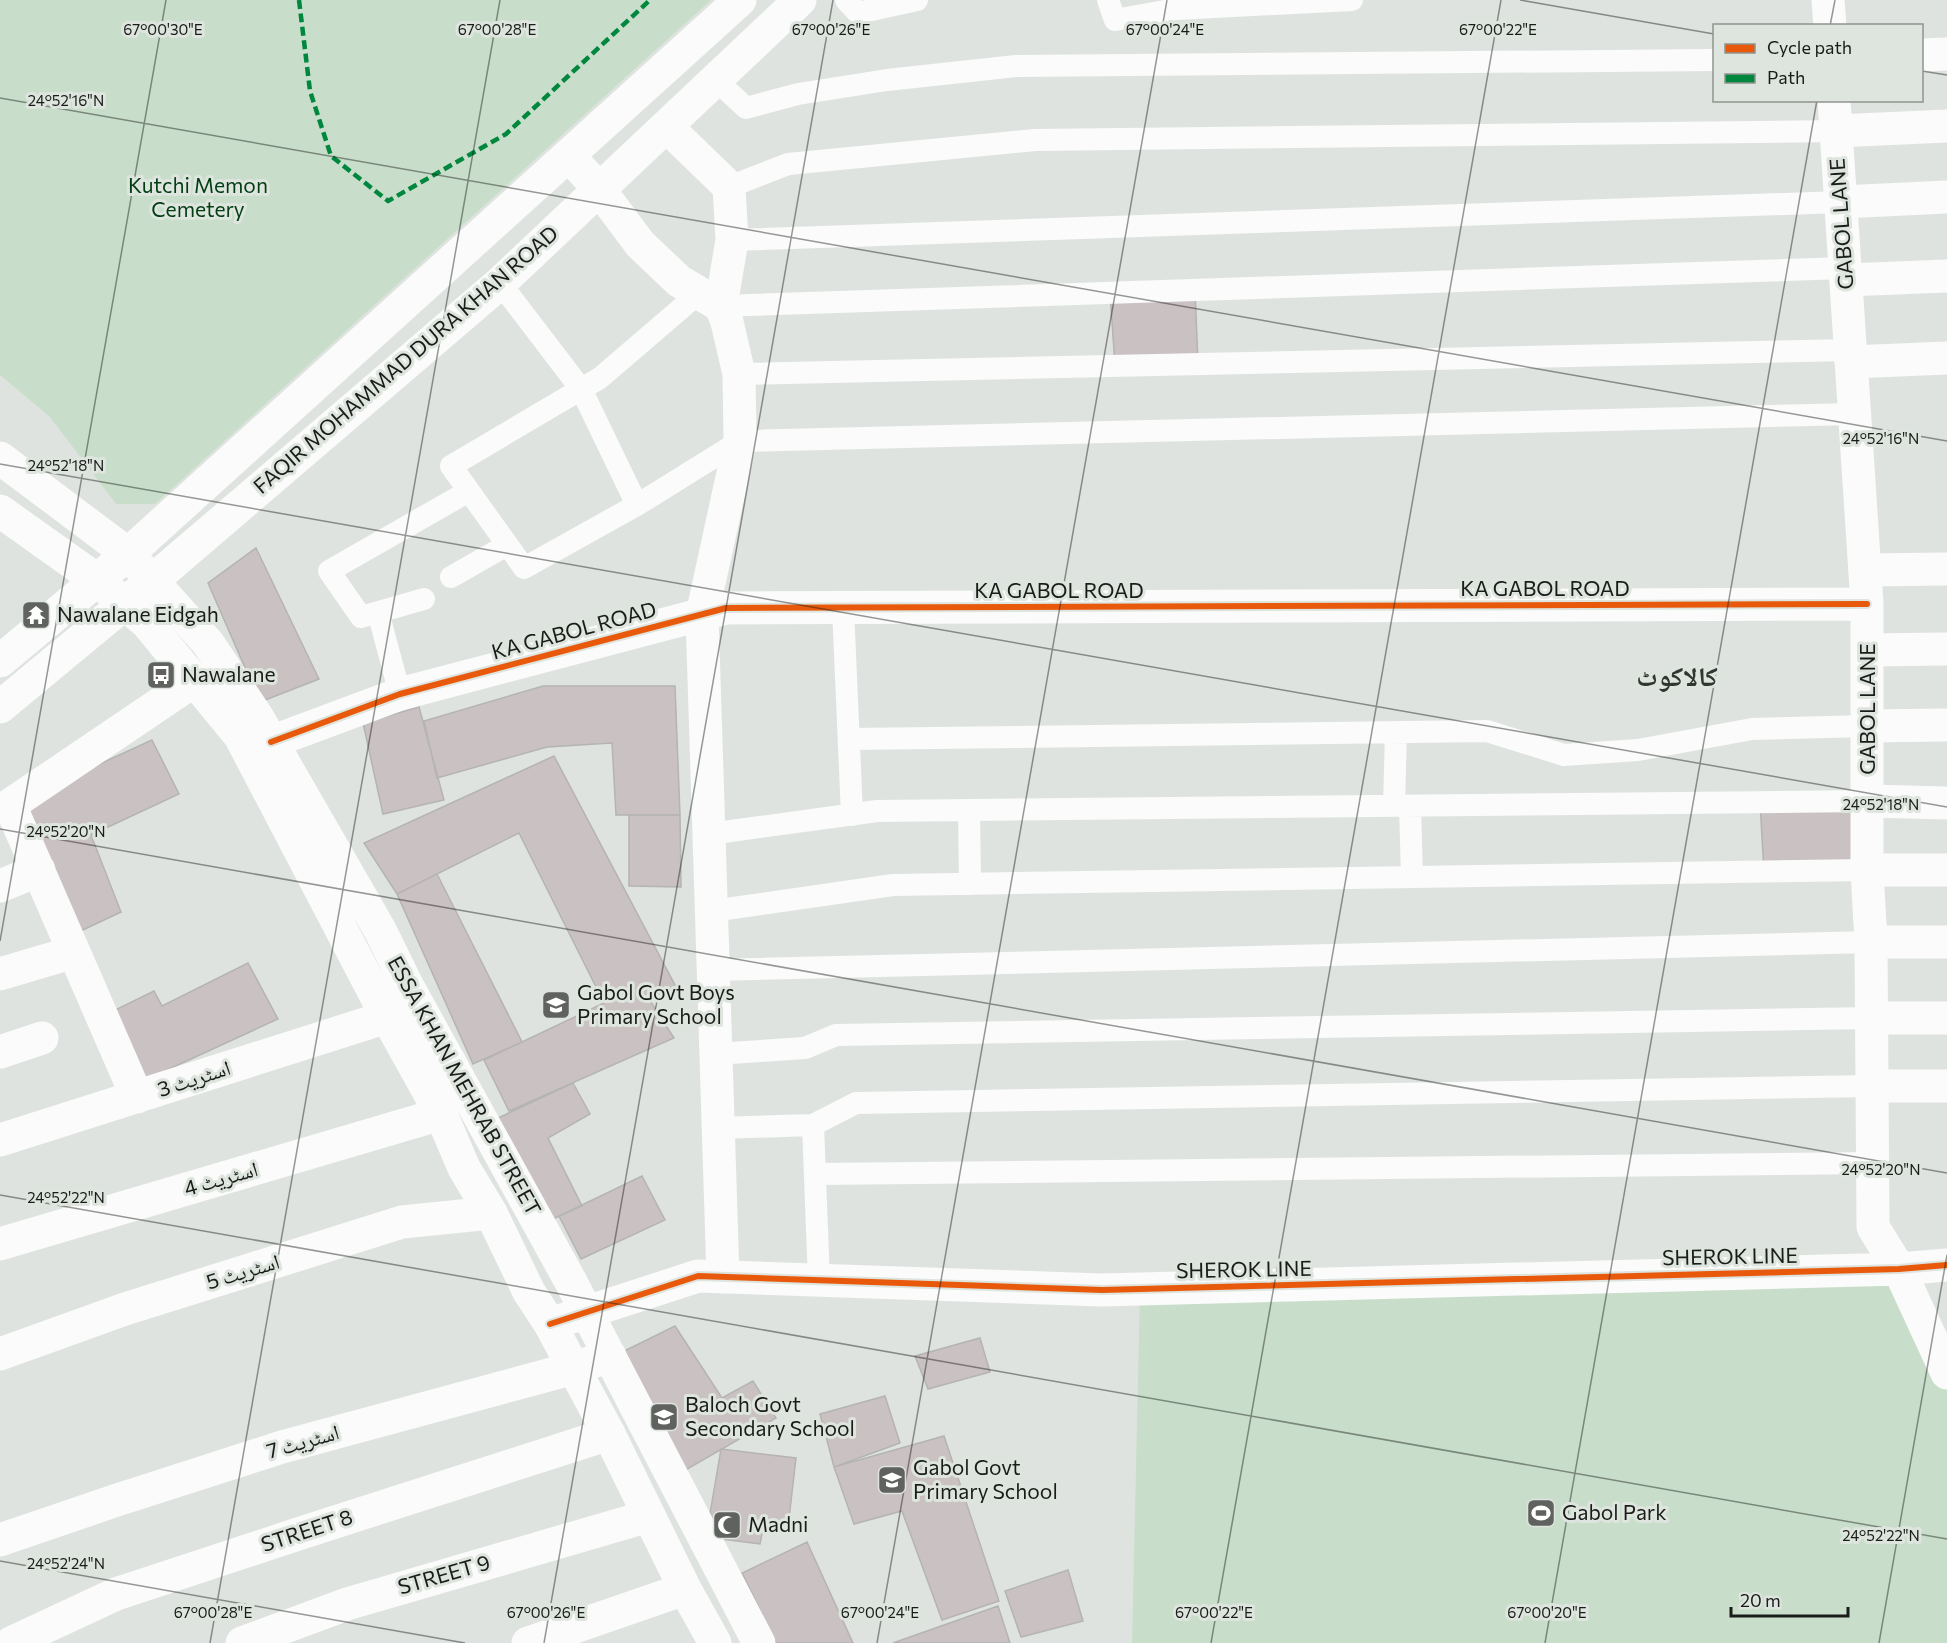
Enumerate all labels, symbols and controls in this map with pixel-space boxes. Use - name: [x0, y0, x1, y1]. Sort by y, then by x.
- text: 67°00'30"E: [123, 20, 203, 38]
- text: 67°00'28"E: [458, 20, 536, 38]
- text: 67°00'26"E: [792, 20, 870, 38]
- text: 67°00'24"E: [1126, 20, 1204, 38]
- text: 67°00'22"E: [1459, 20, 1537, 38]
- legend: [1713, 24, 1923, 102]
- text: Cycle path: [1767, 36, 1852, 58]
- text: Path: [1767, 66, 1805, 88]
- text: 24°52'16"N: [28, 91, 104, 109]
- street label: GABOL LANE: [1823, 158, 1858, 291]
- park label: Kutchi Memon Cemetery: [128, 172, 268, 221]
- street label: FAQIR MOHAMMAD DURA KHAN ROAD: [248, 220, 562, 498]
- text: 24°52'16"N: [1843, 429, 1919, 447]
- text: 24°52'18"N: [28, 456, 104, 474]
- street label: KA GABOL ROAD: [1460, 575, 1630, 600]
- street label: KA GABOL ROAD: [974, 577, 1144, 602]
- street label: KA GABOL ROAD: [489, 596, 659, 664]
- temple icon: Nawalane Eidgah: [20, 599, 52, 631]
- place label: Nawalane Eidgah: [57, 601, 219, 626]
- street label: GABOL LANE: [1854, 643, 1879, 775]
- bus stop icon: Nawalane: [145, 659, 177, 691]
- district label: کالاکوٹ: [1636, 659, 1718, 692]
- place label: Nawalane: [182, 661, 276, 686]
- text: 24°52'18"N: [1843, 795, 1919, 813]
- text: 24°52'20"N: [27, 822, 106, 840]
- street label: ESSA KHAN MEHRAB STREET: [384, 951, 547, 1219]
- place label: Gabol Govt Boys Primary School: [577, 979, 735, 1028]
- school or university icon: Gabol Govt Boys Primary School: [540, 989, 572, 1021]
- street label: اسٹریٹ 3: [154, 1054, 233, 1101]
- street label: اسٹریٹ 4: [181, 1155, 261, 1200]
- text: 24°52'20"N: [1842, 1160, 1921, 1178]
- text: 24°52'22"N: [27, 1188, 105, 1206]
- street label: SHEROK LINE: [1662, 1242, 1798, 1269]
- street label: اسٹریٹ 5: [203, 1248, 282, 1294]
- street label: SHEROK LINE: [1176, 1255, 1312, 1282]
- place label: Baloch Govt Secondary School: [685, 1391, 855, 1440]
- school or university icon: Baloch Govt Secondary School: [648, 1401, 680, 1433]
- street label: اسٹریٹ 7: [263, 1418, 342, 1463]
- place label: Gabol Govt Primary School: [913, 1454, 1058, 1503]
- school or university icon: Gabol Govt Primary School: [876, 1464, 908, 1496]
- sports icon: Gabol Park: [1525, 1497, 1557, 1529]
- place label: Gabol Park: [1562, 1499, 1667, 1524]
- street label: STREET 8: [258, 1503, 355, 1556]
- mosque icon: Madni: [711, 1509, 743, 1541]
- place label: Madni: [748, 1511, 808, 1536]
- text: 24°52'22"N: [1842, 1526, 1920, 1544]
- street label: STREET 9: [395, 1548, 493, 1599]
- text: 24°52'24"N: [27, 1554, 105, 1572]
- scale bar: [1731, 1580, 1848, 1618]
- text: 20 m: [1740, 1589, 1781, 1611]
- text: 67°00'28"E: [174, 1603, 252, 1621]
- text: 67°00'26"E: [507, 1603, 585, 1621]
- text: 67°00'24"E: [841, 1603, 919, 1621]
- text: 67°00'22"E: [1175, 1603, 1253, 1621]
- text: 67°00'20"E: [1507, 1603, 1587, 1621]

